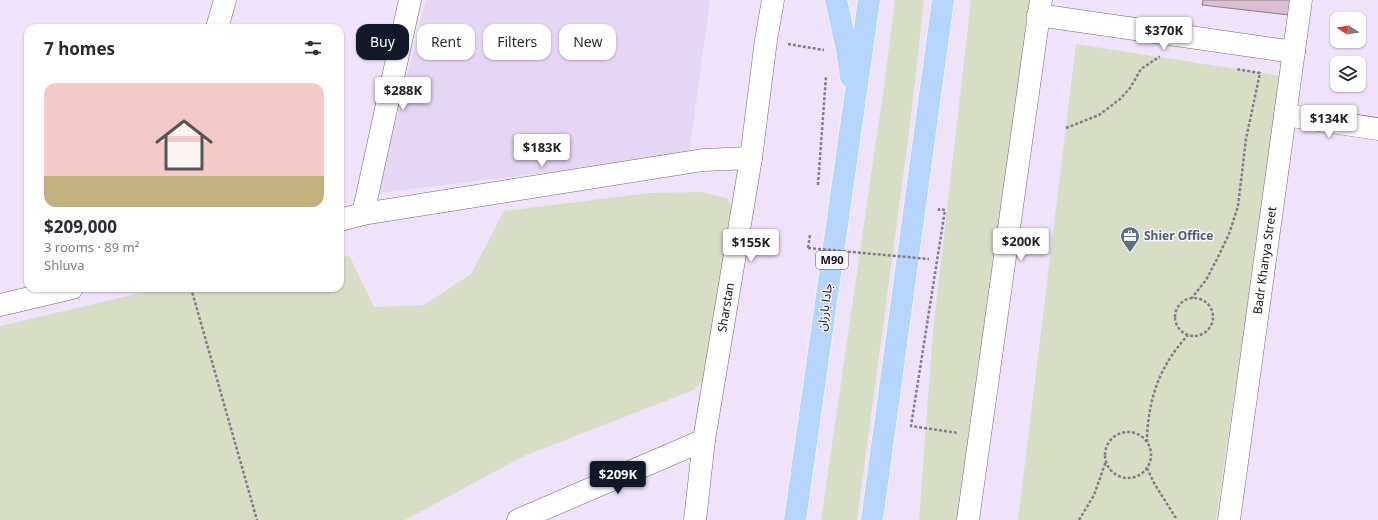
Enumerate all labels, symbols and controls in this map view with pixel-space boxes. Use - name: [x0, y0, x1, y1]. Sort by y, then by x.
- north arrow: [1330, 12, 1366, 48]
- map controls: [1330, 12, 1366, 92]
- pin: $370K: [1136, 17, 1192, 51]
- text: $370K: [1145, 21, 1183, 39]
- chip: Buy: [356, 24, 409, 60]
- chip: Rent: [417, 24, 475, 60]
- chip: Filters: [483, 24, 551, 60]
- chip: New: [559, 24, 616, 60]
- text: 7 homes: [44, 37, 115, 60]
- icon: filters: [302, 37, 324, 59]
- button: layers: [1330, 56, 1366, 92]
- pin: $288K: [375, 77, 431, 111]
- text: $288K: [384, 81, 422, 99]
- pin: $134K: [1301, 105, 1357, 139]
- icon: home: [148, 109, 220, 181]
- text: $134K: [1310, 109, 1348, 127]
- pin: $183K: [514, 134, 570, 168]
- text: $183K: [523, 138, 561, 156]
- street label: Badr Khanya Street: [1249, 205, 1280, 315]
- text: $209,000: [44, 215, 117, 238]
- office icon: Shier Office: [1119, 225, 1141, 253]
- place label: Shier Office: [1144, 227, 1213, 244]
- pin: $200K: [993, 228, 1049, 262]
- pin: $155K: [723, 229, 779, 263]
- text: $200K: [1002, 232, 1040, 250]
- text: $155K: [732, 233, 770, 251]
- text: 3 rooms · 89 m²: [44, 238, 139, 256]
- road number: M90: [816, 251, 848, 269]
- text: Shluva: [44, 256, 84, 274]
- street label: Sharstan: [713, 281, 738, 333]
- street label: جادا بارزان: [813, 282, 836, 332]
- pin: $209K: [590, 461, 646, 495]
- text: $209K: [599, 465, 637, 483]

